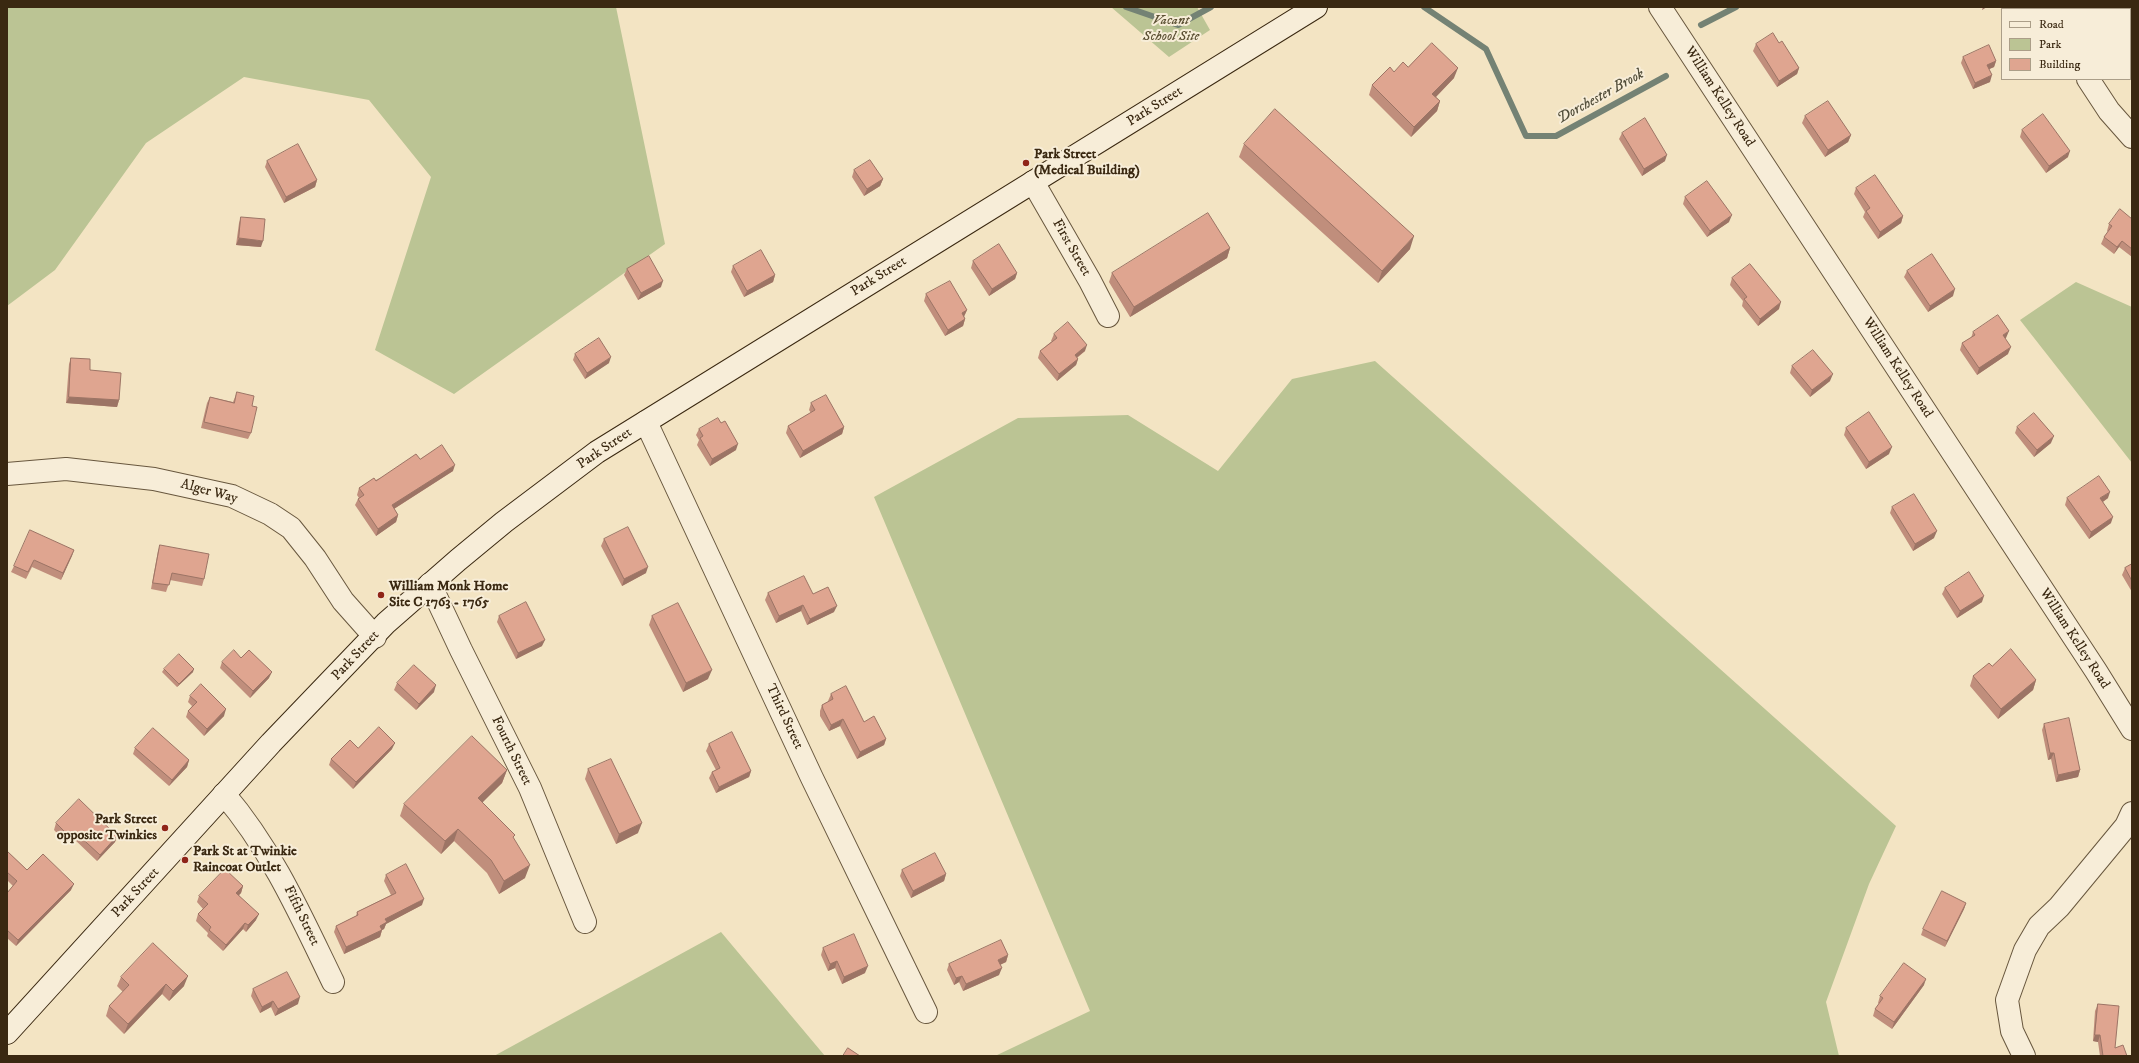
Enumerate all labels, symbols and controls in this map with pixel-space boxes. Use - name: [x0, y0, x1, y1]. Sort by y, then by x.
- legend: [2001, 8, 2131, 80]
- park label: Vacant School Site: [1143, 13, 1199, 46]
- text: Road: [2039, 17, 2064, 32]
- text: Park: [2039, 37, 2061, 52]
- street label: William Kelley Road: [1680, 44, 1758, 150]
- text: Building: [2039, 57, 2080, 72]
- water label: Dorchester Brook: [1554, 66, 1648, 128]
- street label: Park Street: [1124, 83, 1186, 131]
- place label: Park Street (Medical Building): [1034, 147, 1140, 180]
- marker: Park Street (Medical Building): [1021, 158, 1031, 168]
- street label: First Street: [1048, 217, 1094, 279]
- street label: Park Street: [848, 253, 910, 301]
- street label: William Kelley Road: [1858, 315, 1936, 421]
- street label: Park Street: [574, 425, 636, 473]
- street label: Alger Way: [179, 476, 239, 508]
- place label: William Monk Home Site C 1763 - 1765: [389, 579, 508, 612]
- street label: William Kelley Road: [2035, 586, 2113, 692]
- marker: William Monk Home Site C 1763 - 1765: [376, 590, 386, 600]
- street label: Park Street: [329, 628, 383, 684]
- street label: Third Street: [762, 682, 806, 752]
- street label: Fourth Street: [487, 714, 535, 788]
- place label: Park Street opposite Twinkies: [57, 812, 157, 844]
- marker: Park Street opposite Twinkies: [160, 823, 170, 833]
- place label: Park St at Twinkie Raincoat Outlet: [193, 844, 297, 876]
- marker: Park St at Twinkie Raincoat Outlet: [180, 855, 190, 865]
- street label: Park Street: [109, 865, 163, 921]
- street label: Fifth Street: [279, 883, 323, 949]

